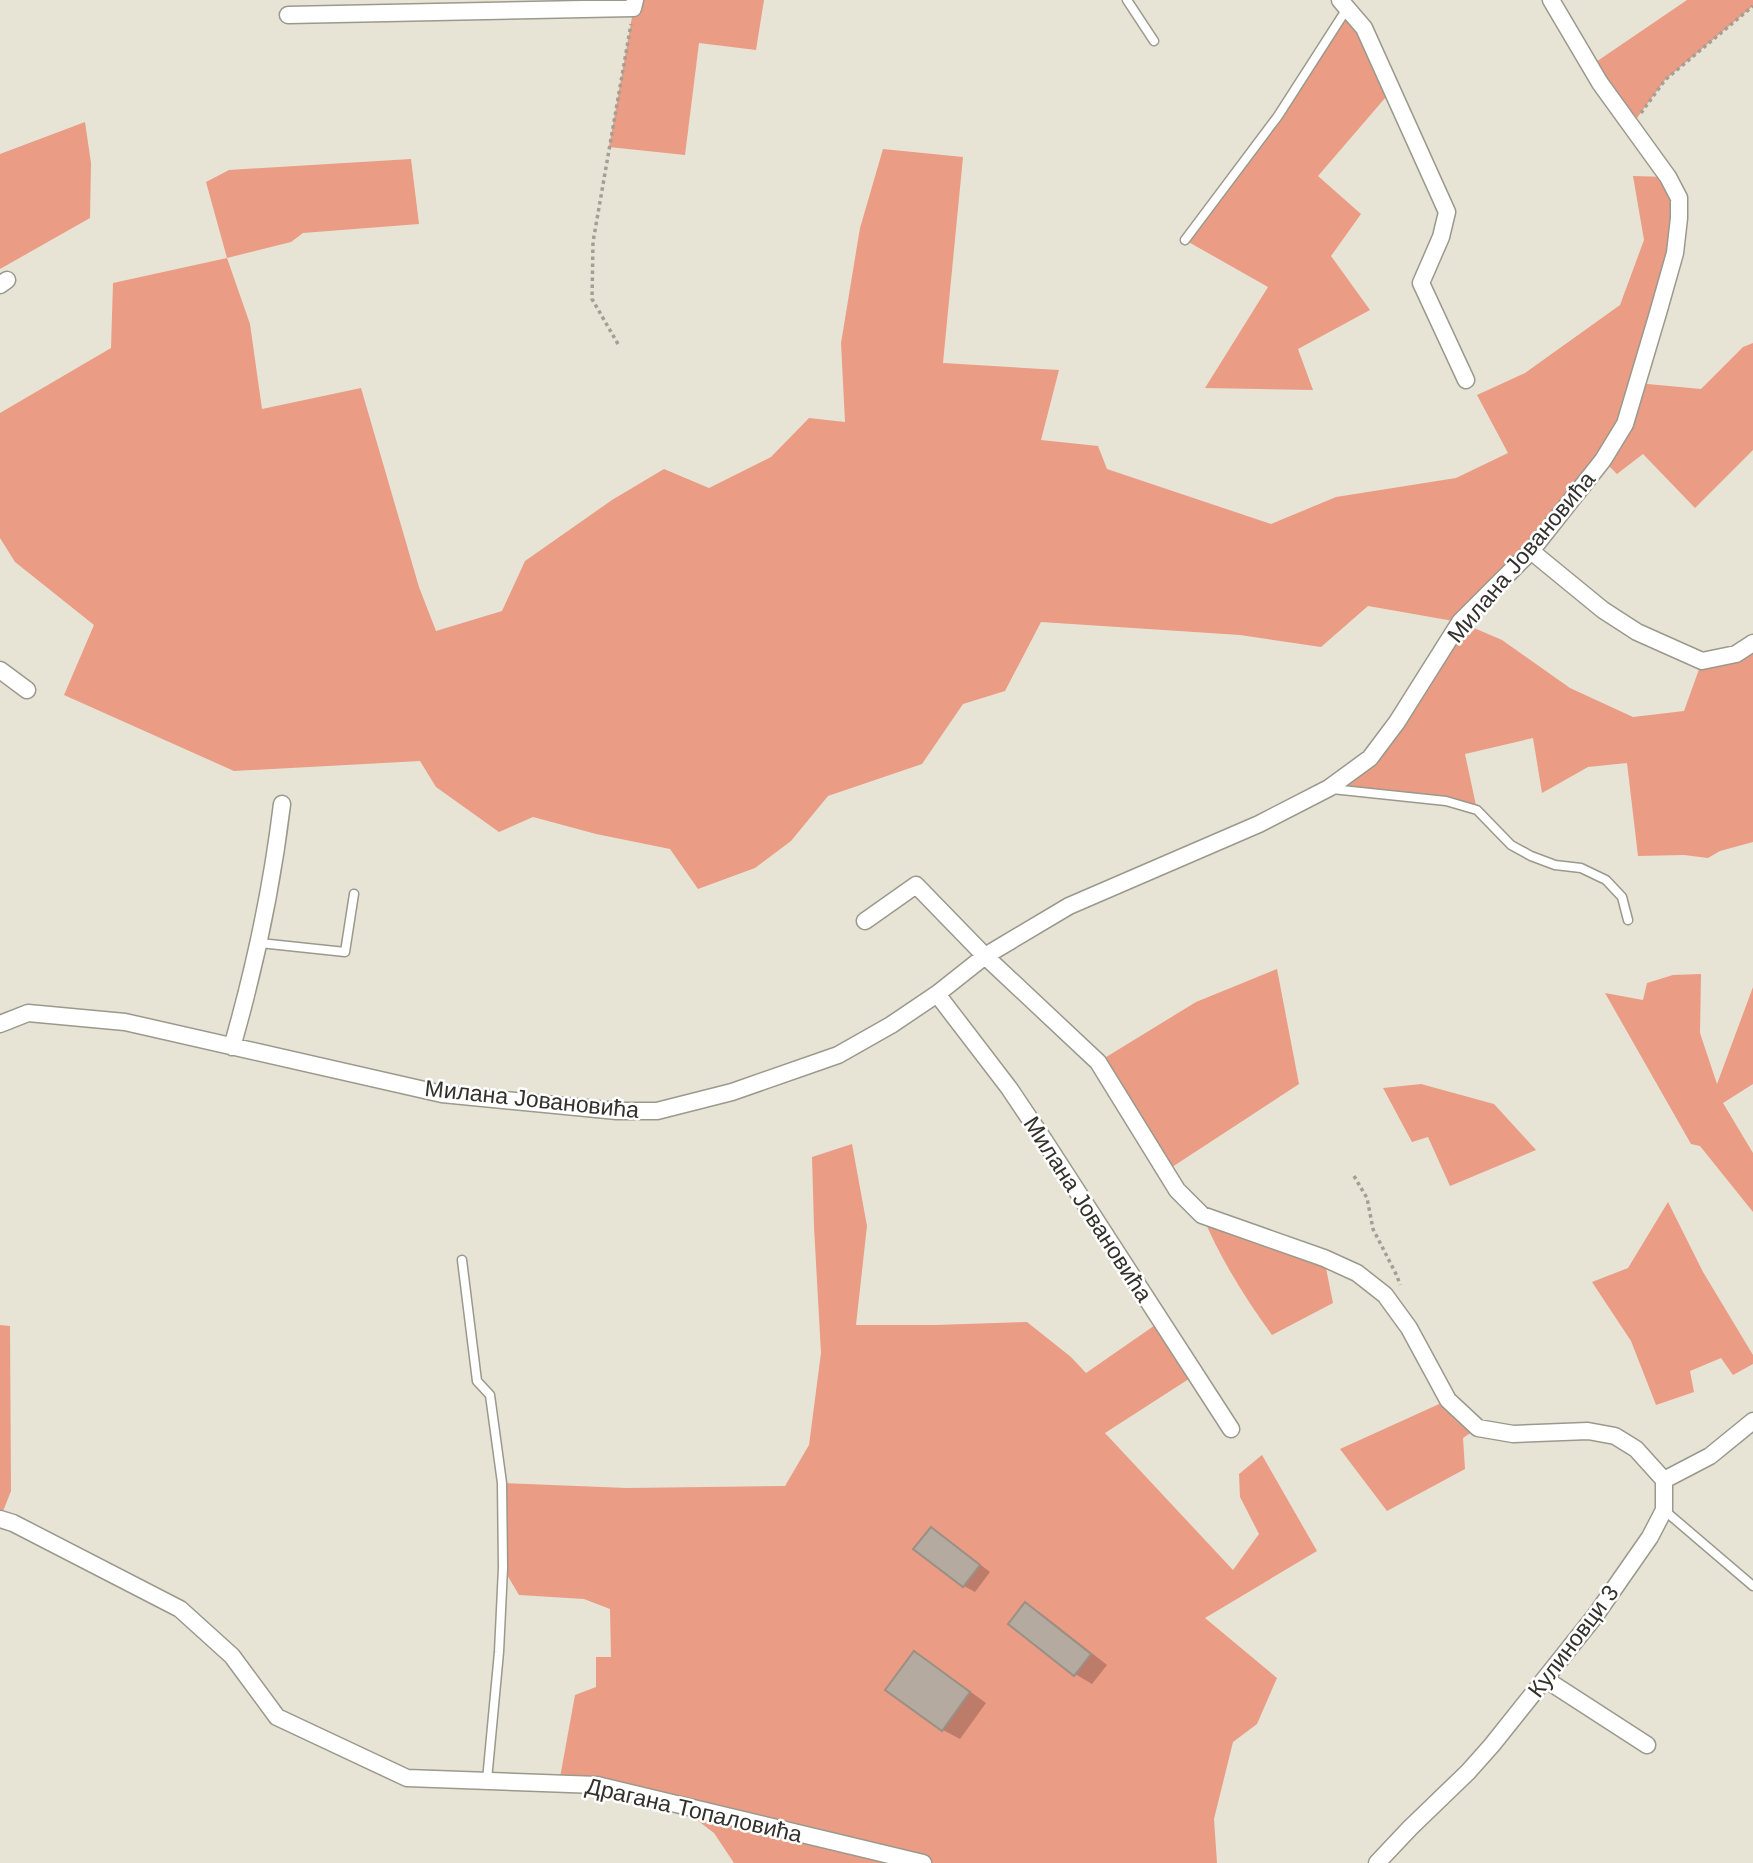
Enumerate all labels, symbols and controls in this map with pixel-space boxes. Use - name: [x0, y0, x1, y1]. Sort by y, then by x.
- street label: Милана Јовановића: [1442, 466, 1600, 648]
- street label: Милана Јовановића: [424, 1075, 641, 1123]
- street label: Милана Јовановића: [1018, 1112, 1158, 1307]
- street label: Кулиновци 3: [1522, 1580, 1624, 1702]
- street label: Драгана Топаловића: [583, 1772, 805, 1848]

